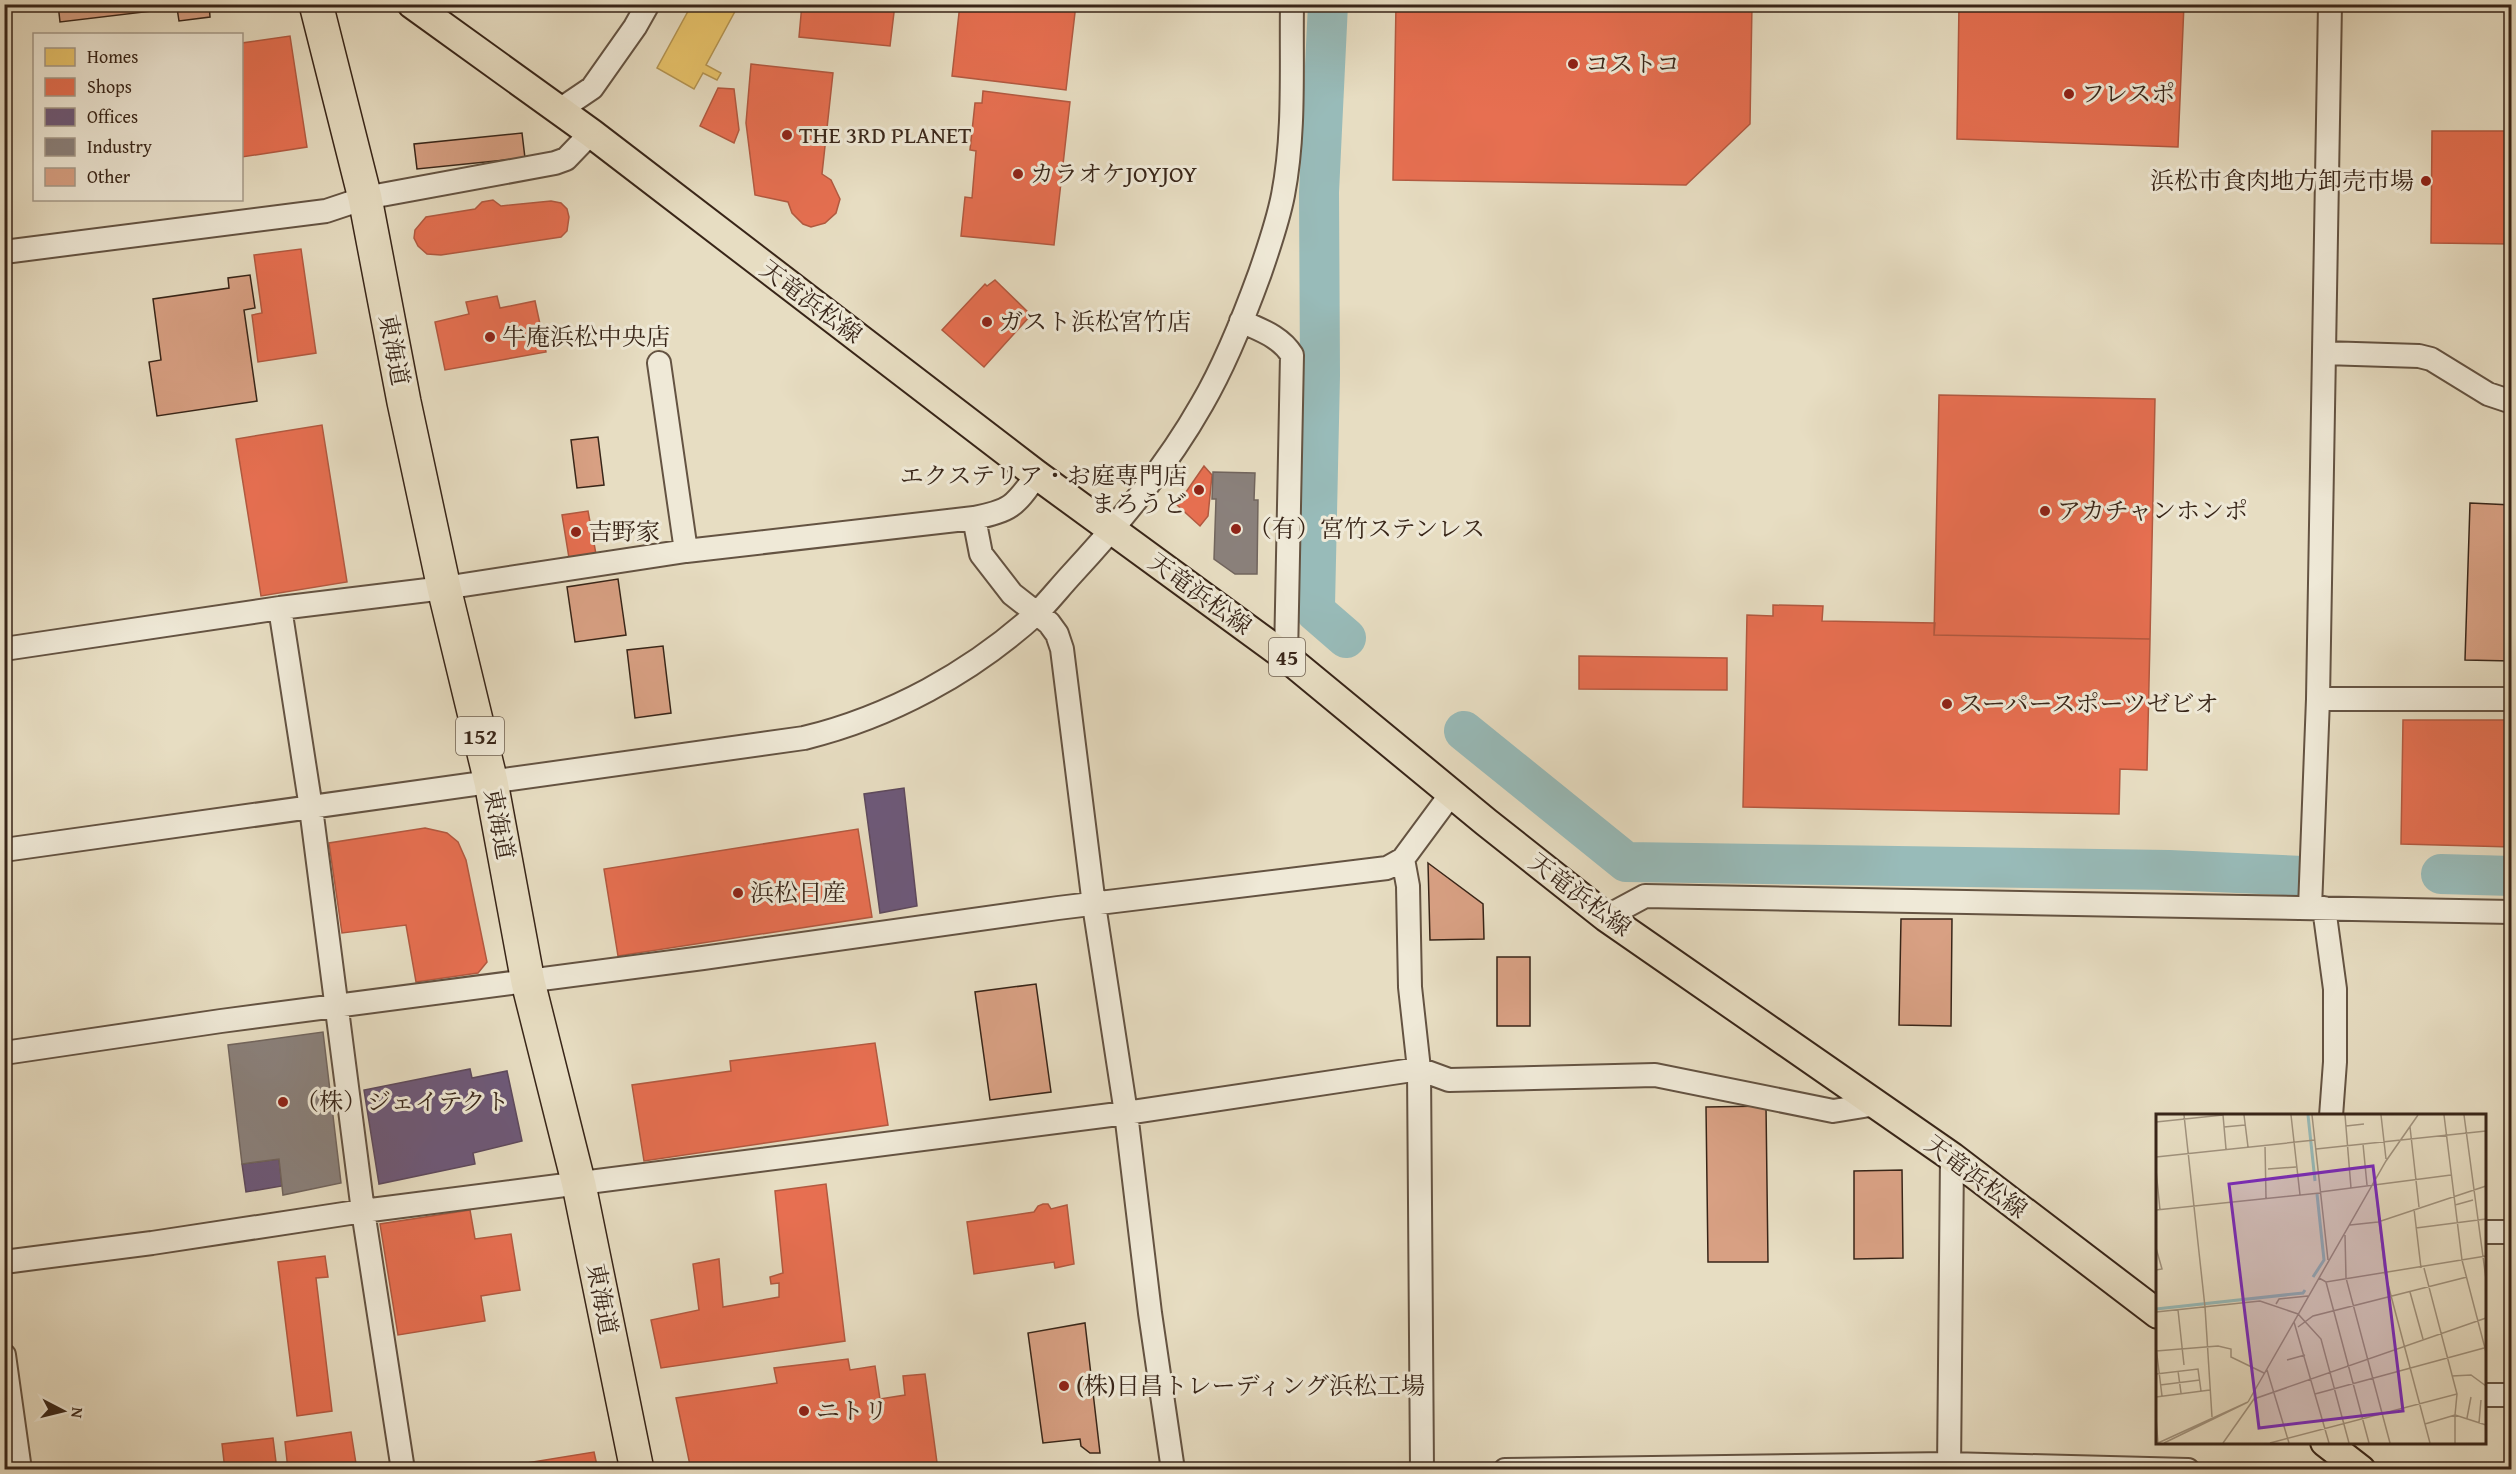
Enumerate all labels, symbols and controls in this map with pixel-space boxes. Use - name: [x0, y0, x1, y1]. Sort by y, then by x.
- legend: [33, 33, 243, 201]
- text: Homes: [87, 43, 138, 70]
- place label: コストコ: [1585, 46, 1680, 81]
- marker: コストコ: [1566, 57, 1580, 71]
- text: Shops: [87, 73, 132, 100]
- place label: フレスポ: [2081, 76, 2175, 111]
- marker: フレスポ: [2062, 87, 2076, 101]
- text: Offices: [87, 103, 138, 130]
- place label: THE 3RD PLANET: [799, 117, 971, 152]
- marker: THE 3RD PLANET: [780, 128, 794, 142]
- text: Industry: [87, 133, 152, 160]
- place label: カラオケJOYJOY: [1030, 156, 1197, 191]
- text: Other: [87, 163, 131, 190]
- place label: 浜松市食肉地方卸売市場: [2150, 163, 2414, 198]
- marker: カラオケJOYJOY: [1011, 167, 1025, 181]
- marker: 浜松市食肉地方卸売市場: [2419, 174, 2433, 188]
- street label: 天竜浜松線: [753, 252, 870, 352]
- place label: ガスト浜松宮竹店: [999, 304, 1191, 339]
- street label: 東海道: [370, 311, 419, 389]
- marker: ガスト浜松宮竹店: [980, 315, 994, 329]
- place label: 牛庵浜松中央店: [502, 319, 670, 354]
- marker: 牛庵浜松中央店: [483, 330, 497, 344]
- place label: エクステリア・お庭専門店 まろうど: [900, 458, 1187, 521]
- marker: エクステリア・お庭専門店 まろうど: [1192, 483, 1206, 497]
- place label: アカチャンホンポ: [2057, 493, 2248, 528]
- marker: アカチャンホンポ: [2038, 504, 2052, 518]
- place label: （有）宮竹ステンレス: [1248, 511, 1485, 546]
- place label: 吉野家: [588, 514, 660, 549]
- marker: （有）宮竹ステンレス: [1229, 522, 1243, 536]
- marker: 吉野家: [569, 525, 583, 539]
- street label: 天竜浜松線: [1141, 544, 1259, 643]
- road number: 45: [1269, 638, 1305, 676]
- place label: スーパースポーツゼビオ: [1959, 686, 2218, 721]
- marker: スーパースポーツゼビオ: [1940, 697, 1954, 711]
- road number: 152: [456, 717, 504, 755]
- street label: 東海道: [475, 785, 524, 863]
- street label: 天竜浜松線: [1522, 845, 1639, 945]
- place label: 浜松日産: [750, 875, 846, 910]
- marker: 浜松日産: [731, 886, 745, 900]
- place label: （株）ジェイテクト: [295, 1084, 510, 1119]
- marker: （株）ジェイテクト: [276, 1095, 290, 1109]
- inset map: [2156, 1114, 2486, 1444]
- street label: 天竜浜松線: [1918, 1127, 2035, 1227]
- street label: 東海道: [578, 1260, 627, 1338]
- place label: (株)日昌トレーディング浜松工場: [1076, 1368, 1425, 1403]
- marker: (株)日昌トレーディング浜松工場: [1057, 1379, 1071, 1393]
- north arrow: [33, 1381, 93, 1441]
- place label: ニトリ: [816, 1393, 888, 1428]
- marker: ニトリ: [797, 1404, 811, 1418]
- text: N: [65, 1406, 90, 1420]

